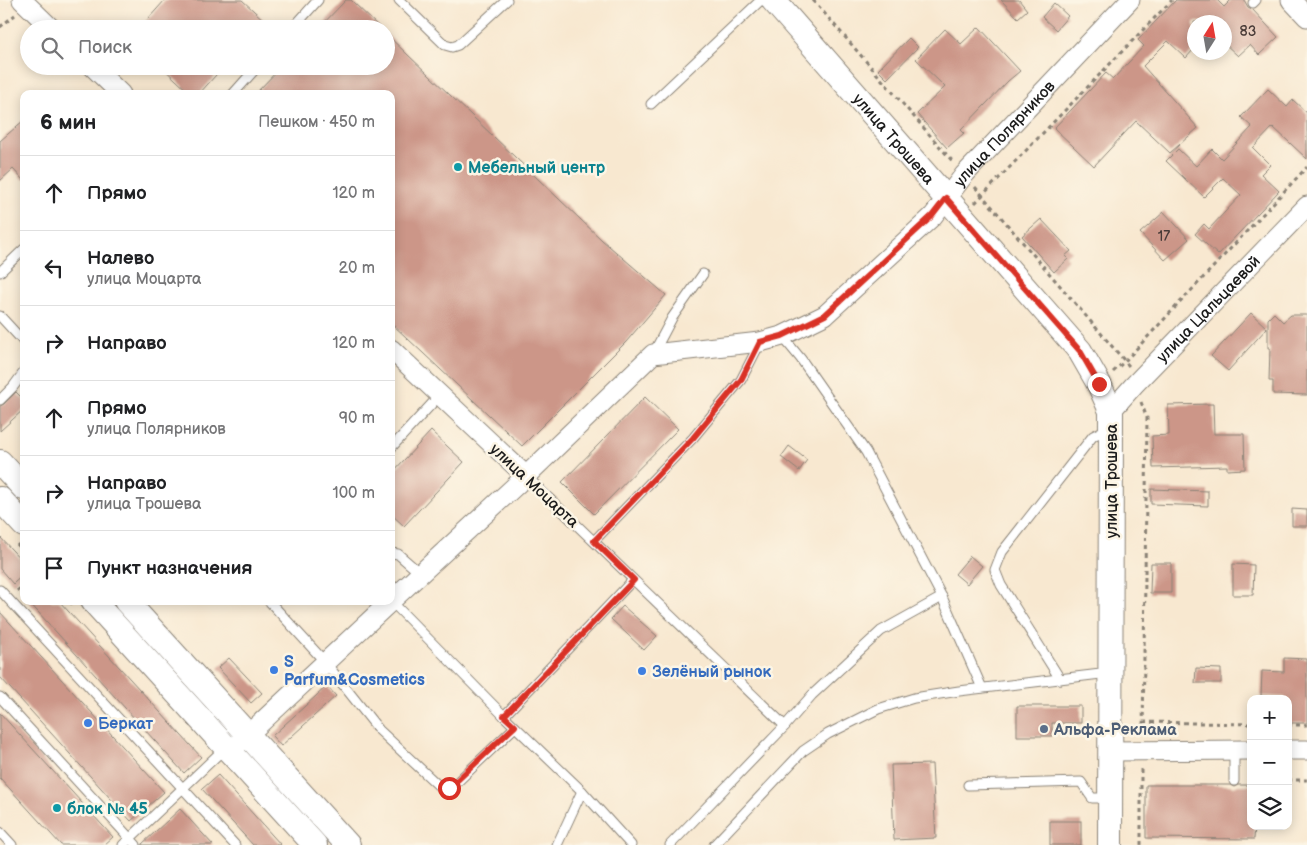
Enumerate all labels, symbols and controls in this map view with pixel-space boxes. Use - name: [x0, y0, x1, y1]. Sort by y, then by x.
- north arrow: [1187, 15, 1232, 60]
- search box: [20, 20, 395, 75]
- house number: 83: [1240, 23, 1256, 40]
- icon: search: [38, 34, 66, 62]
- text: Поиск: [78, 36, 132, 59]
- street label: улица Полярников: [951, 77, 1060, 191]
- street label: улица Трошева: [848, 90, 938, 189]
- text: 6 мин: [40, 110, 96, 135]
- text: Пешком · 450 m: [258, 113, 375, 132]
- place label: Мебельный центр: [468, 159, 606, 178]
- marker: Мебельный центр: [452, 161, 464, 173]
- icon: ahead: [40, 179, 68, 207]
- text: Прямо: [87, 182, 147, 205]
- text: 120 m: [332, 184, 375, 203]
- house number: 17: [1158, 228, 1170, 245]
- text: Налево: [87, 247, 154, 270]
- street label: улица Цальцаевой: [1153, 252, 1265, 367]
- icon: left: [40, 254, 68, 282]
- text: 20 m: [339, 259, 375, 278]
- text: улица Моцарта: [87, 270, 201, 289]
- icon: right: [40, 329, 68, 357]
- text: Направо: [87, 332, 167, 355]
- text: 120 m: [332, 334, 375, 353]
- route end: [1088, 373, 1111, 396]
- text: Прямо: [87, 397, 147, 420]
- icon: ahead: [40, 404, 68, 432]
- text: 90 m: [339, 409, 375, 428]
- text: улица Полярников: [87, 420, 226, 439]
- street label: улица Трошева: [1103, 423, 1122, 538]
- street label: улица Моцарта: [486, 440, 583, 532]
- text: Направо: [87, 472, 167, 495]
- icon: right: [40, 479, 68, 507]
- text: 100 m: [332, 484, 375, 503]
- text: улица Трошева: [87, 495, 201, 514]
- icon: arrive: [40, 554, 68, 582]
- text: Пункт назначения: [87, 557, 252, 580]
- place label: S Parfum&Cosmetics: [284, 653, 425, 690]
- place label: Зелёный рынок: [652, 663, 772, 682]
- marker: S Parfum&Cosmetics: [268, 664, 280, 676]
- marker: Зелёный рынок: [636, 665, 648, 677]
- map controls: [1247, 695, 1292, 830]
- button: +: [1247, 695, 1292, 740]
- place label: Беркат: [98, 715, 153, 734]
- marker: Беркат: [82, 717, 94, 729]
- place label: Альфа-Реклама: [1053, 721, 1177, 740]
- marker: Альфа-Реклама: [1038, 723, 1050, 735]
- button: −: [1247, 740, 1292, 785]
- route start: [438, 777, 461, 800]
- button: layers: [1247, 785, 1292, 830]
- place label: блок № 45: [67, 800, 148, 819]
- marker: блок № 45: [51, 802, 63, 814]

